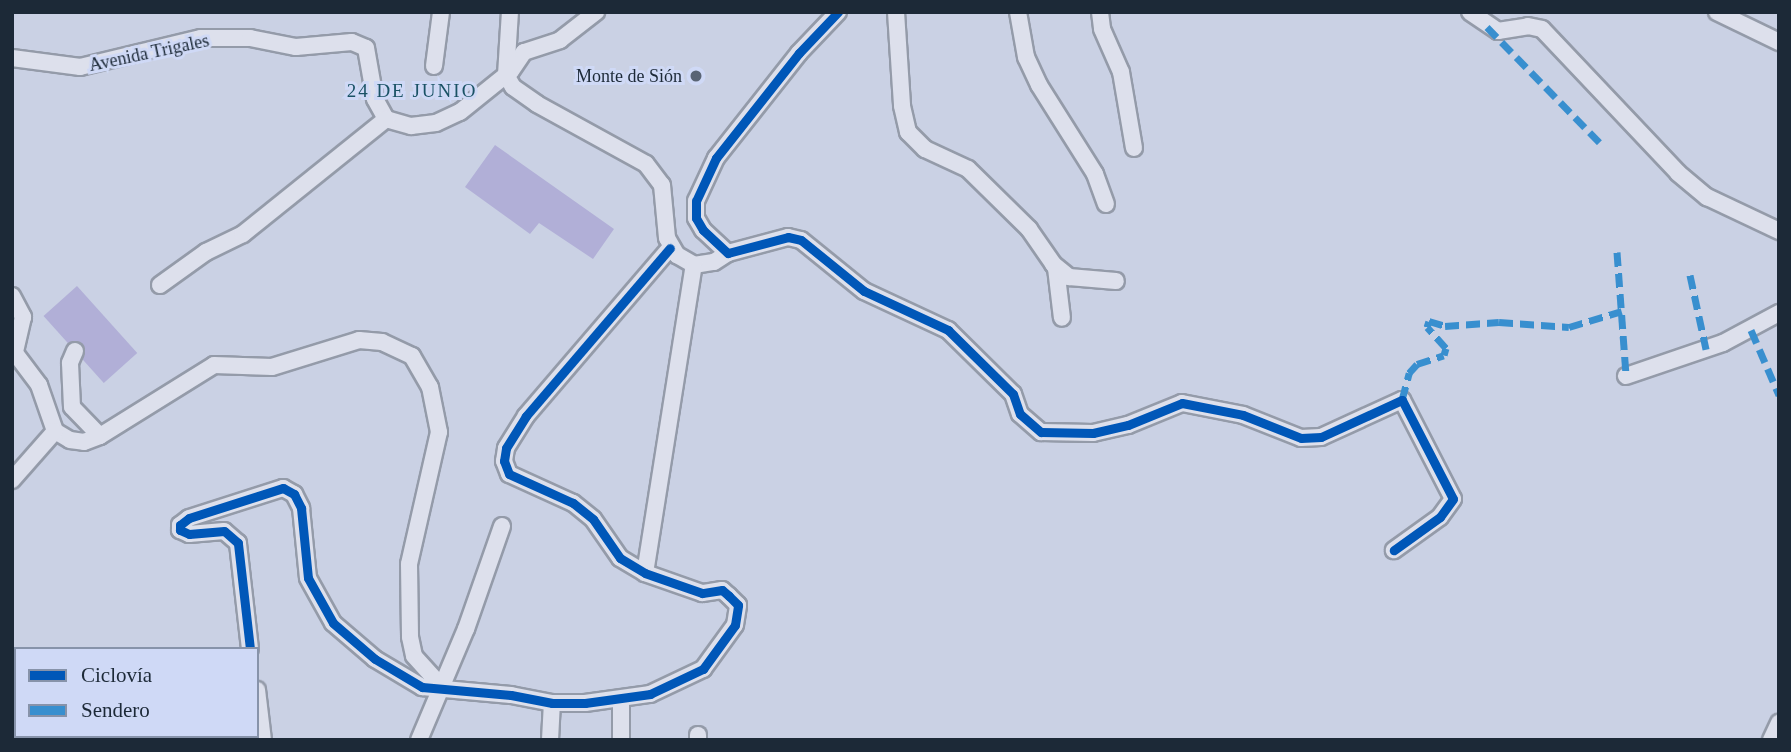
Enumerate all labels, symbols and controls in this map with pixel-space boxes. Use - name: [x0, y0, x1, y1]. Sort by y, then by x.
- street label: Avenida Trigales: [87, 30, 211, 76]
- place label: Monte de Sión: [576, 65, 682, 87]
- marker: Monte de Sión: [688, 68, 704, 84]
- district label: 24 DE JUNIO: [348, 80, 476, 102]
- legend: [14, 647, 259, 738]
- text: Ciclovía: [81, 663, 152, 687]
- text: Sendero: [81, 698, 150, 722]

